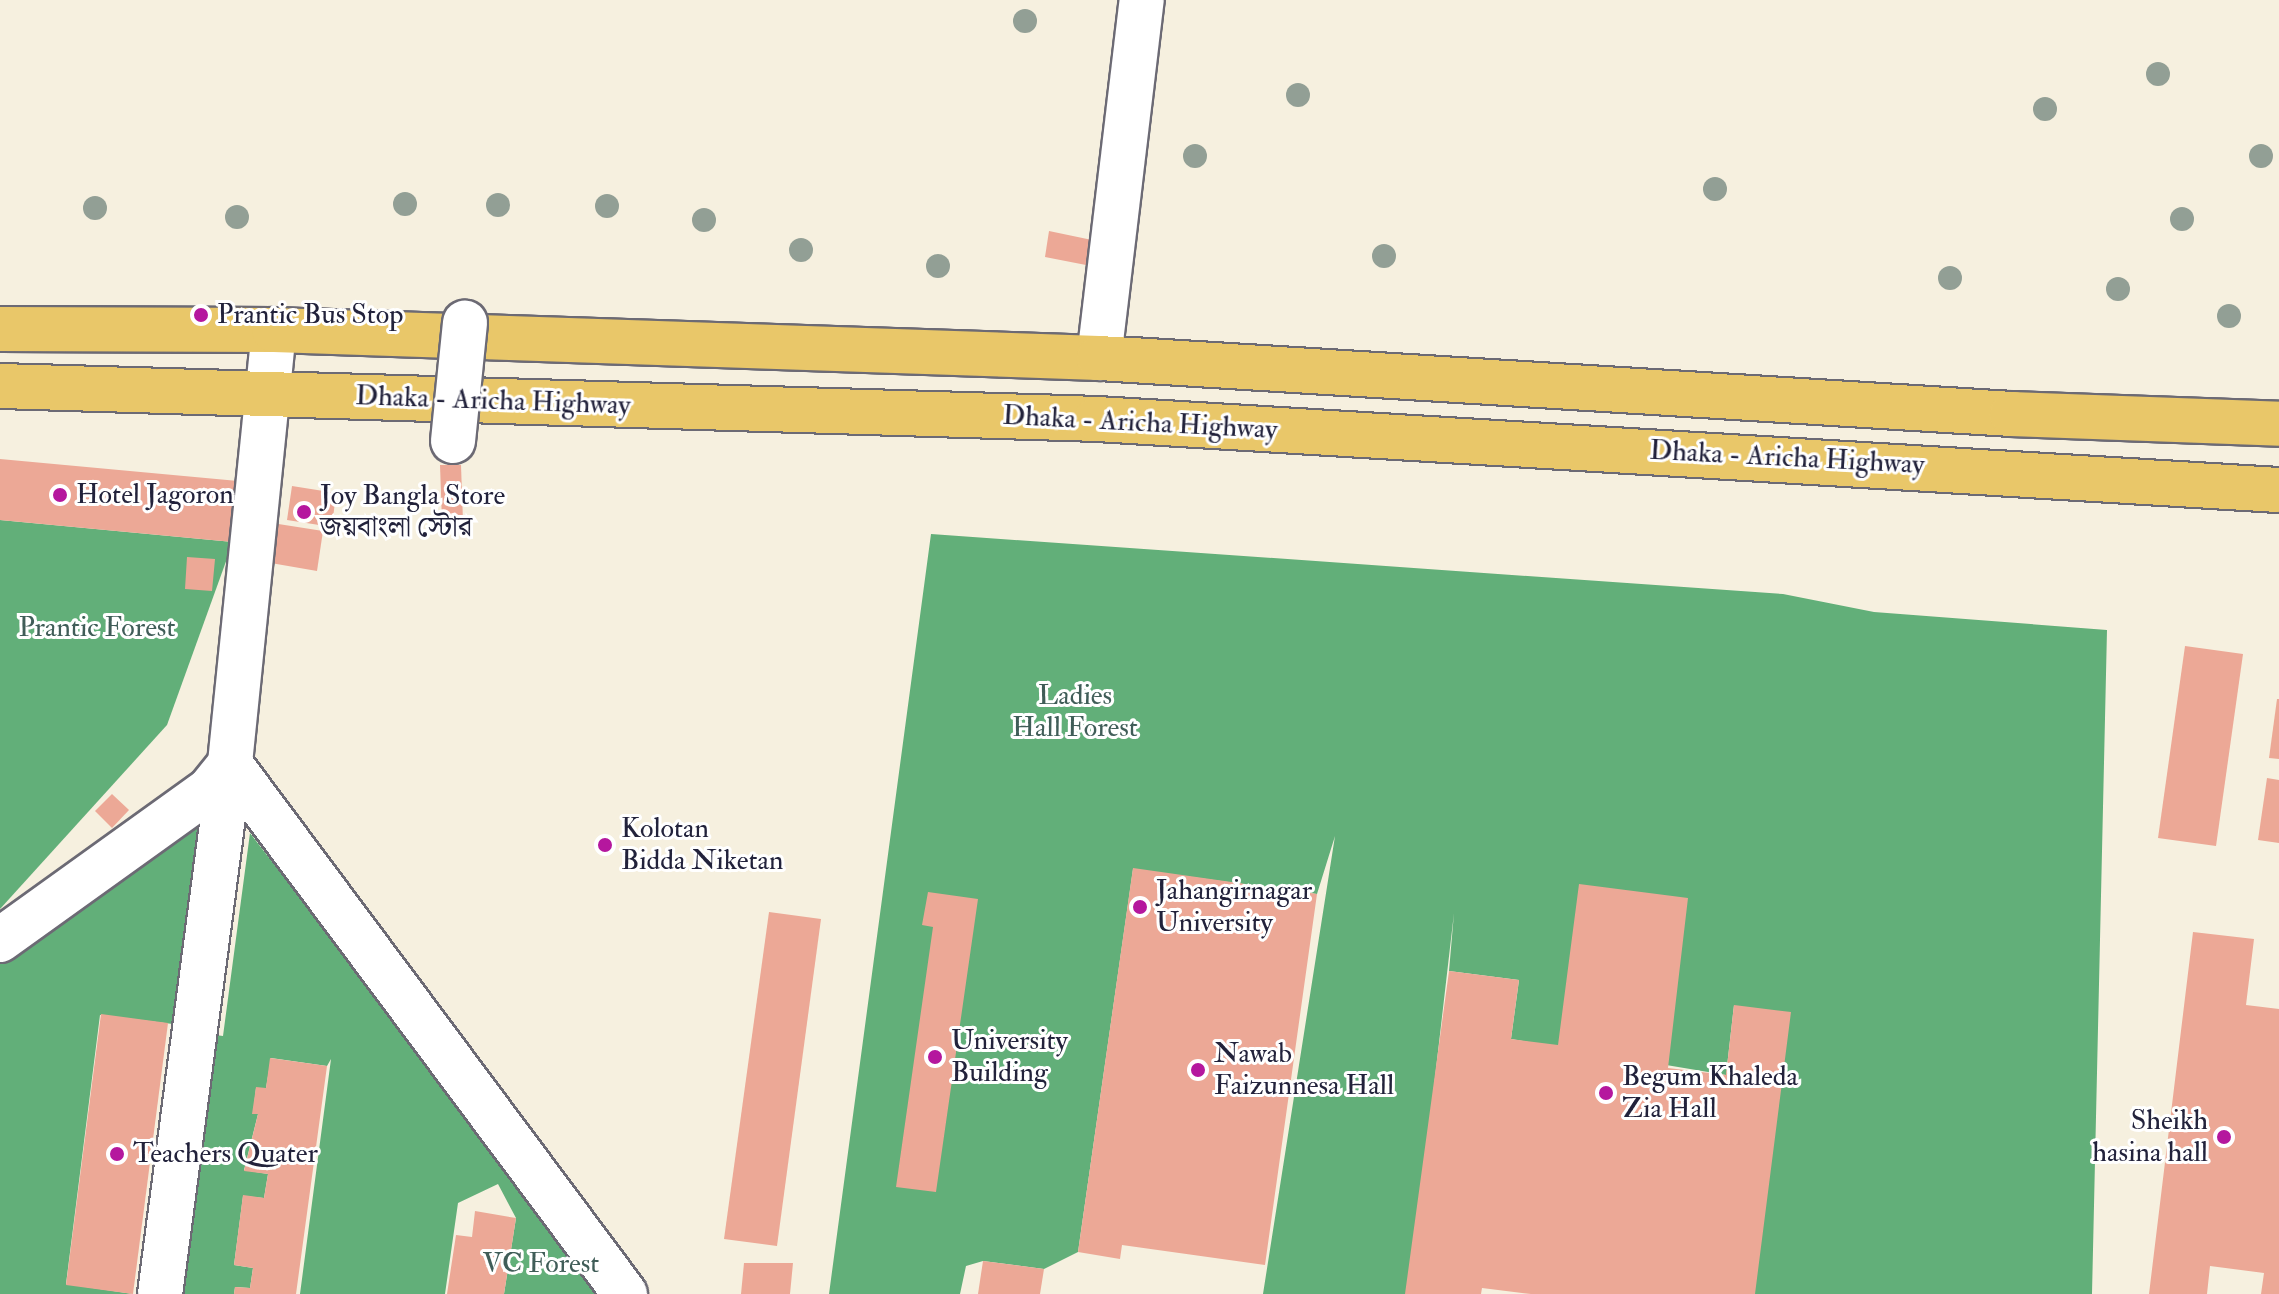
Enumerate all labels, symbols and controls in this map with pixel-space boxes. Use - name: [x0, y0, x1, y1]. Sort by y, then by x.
- place label: Prantic Bus Stop: [217, 298, 403, 332]
- marker: Prantic Bus Stop: [192, 306, 210, 324]
- street label: Dhaka - Aricha Highway: [355, 379, 631, 423]
- street label: Dhaka - Aricha Highway: [1002, 399, 1278, 447]
- street label: Dhaka - Aricha Highway: [1649, 434, 1925, 482]
- place label: Hotel Jagoron: [76, 478, 234, 512]
- place label: Joy Bangla Store জয়বাংলা স্টোর: [320, 479, 505, 545]
- marker: Hotel Jagoron: [51, 486, 69, 504]
- marker: Joy Bangla Store জয়বাংলা স্টোর: [295, 503, 313, 521]
- park label: Prantic Forest: [18, 611, 176, 645]
- park label: Ladies Hall Forest: [1012, 679, 1138, 745]
- place label: Kolotan Bidda Niketan: [621, 812, 784, 878]
- marker: Kolotan Bidda Niketan: [596, 836, 614, 854]
- place label: Jahangirnagar University: [1156, 874, 1312, 940]
- marker: Jahangirnagar University: [1131, 898, 1149, 916]
- place label: University Building: [951, 1024, 1068, 1090]
- place label: Nawab Faizunnesa Hall: [1214, 1037, 1394, 1103]
- marker: University Building: [926, 1048, 944, 1066]
- place label: Begum Khaleda Zia Hall: [1622, 1060, 1798, 1126]
- marker: Nawab Faizunnesa Hall: [1189, 1061, 1207, 1079]
- marker: Begum Khaleda Zia Hall: [1597, 1084, 1615, 1102]
- place label: Sheikh hasina hall: [2092, 1104, 2208, 1170]
- marker: Sheikh hasina hall: [2215, 1128, 2233, 1146]
- place label: Teachers Quater: [133, 1137, 318, 1171]
- marker: Teachers Quater: [108, 1145, 126, 1163]
- park label: VC Forest: [483, 1247, 599, 1281]

